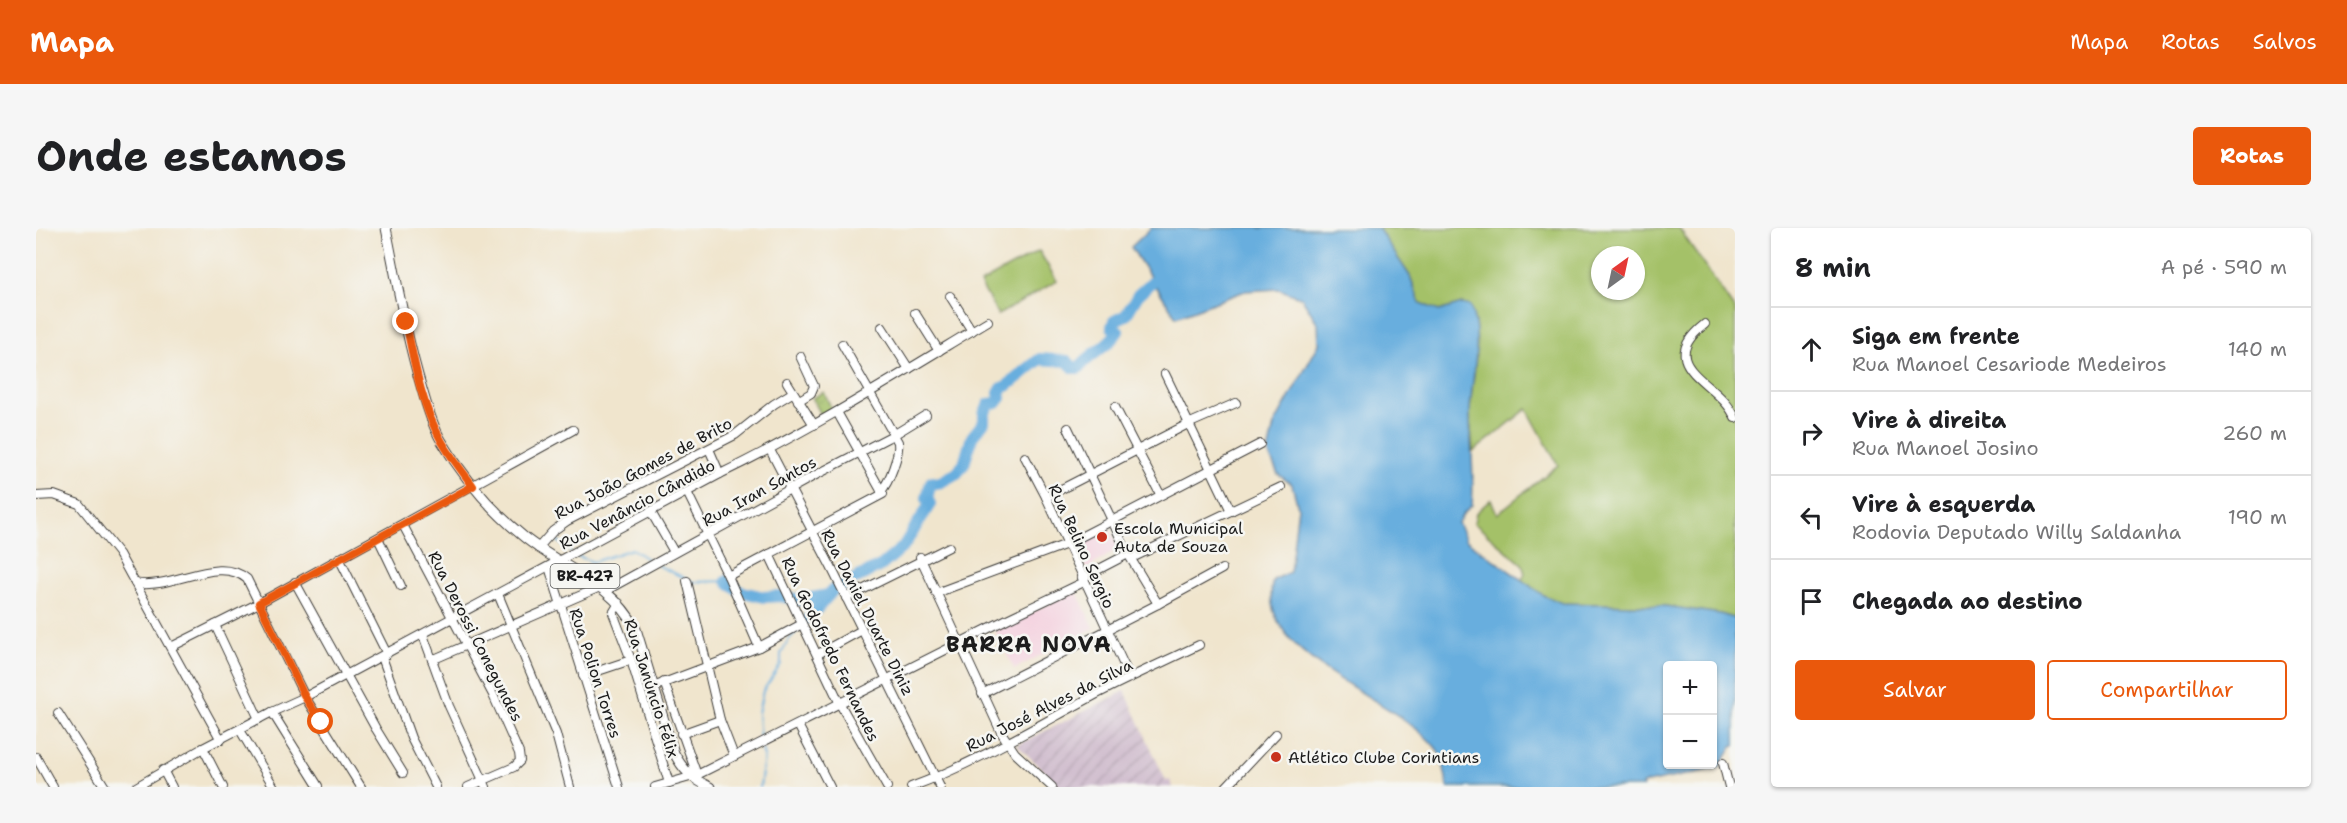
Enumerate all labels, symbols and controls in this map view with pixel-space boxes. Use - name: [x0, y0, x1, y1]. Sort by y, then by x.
- text: Mapa: [30, 23, 114, 61]
- text: Mapa: [2070, 28, 2128, 56]
- text: Rotas: [2161, 28, 2220, 56]
- text: Salvos: [2253, 28, 2317, 56]
- button: Rotas: [2193, 127, 2311, 185]
- text: Onde estamos: [36, 128, 347, 184]
- north arrow: [1591, 246, 1645, 300]
- text: 8 min: [1795, 250, 1871, 285]
- text: A pé · 590 m: [2161, 254, 2287, 280]
- route end: [392, 308, 418, 334]
- text: Siga em frente: [1852, 322, 2020, 351]
- icon: ahead: [1795, 333, 1828, 366]
- text: 140 m: [2228, 336, 2287, 362]
- text: Rua Manoel Cesariode Medeiros: [1852, 351, 2167, 377]
- text: Vire à direita: [1852, 406, 2006, 435]
- street label: Rua João Gomes de Brito: [551, 413, 736, 524]
- icon: right: [1795, 417, 1828, 450]
- text: 260 m: [2222, 420, 2287, 446]
- text: Rua Manoel Josino: [1852, 435, 2039, 461]
- street label: Rua Iran Santos: [698, 451, 820, 531]
- street label: Rua Venâncio Cândido: [556, 454, 719, 554]
- street label: Rua Belino Sergio: [1043, 481, 1120, 612]
- text: Vire à esquerda: [1852, 490, 2035, 519]
- icon: left: [1795, 501, 1828, 534]
- text: 190 m: [2228, 504, 2287, 530]
- place label: Escola Municipal Auta de Souza: [1114, 518, 1243, 557]
- text: Rodovia Deputado Willy Saldanha: [1852, 519, 2181, 545]
- street label: Rua Daniel Duarte Diniz: [816, 525, 919, 699]
- marker: Escola Municipal Auta de Souza: [1095, 530, 1109, 544]
- street label: Rua Derossi Conegundes: [423, 547, 528, 725]
- street label: Rua Godofredo Fernandes: [777, 553, 884, 745]
- road number: BR-427: [550, 564, 620, 588]
- icon: arrive: [1795, 585, 1828, 618]
- text: Chegada ao destino: [1852, 587, 2083, 616]
- street label: Rua Polion Torres: [565, 605, 626, 741]
- street label: Rua Janúncio Félix: [619, 616, 684, 760]
- district label: BARRA NOVA: [946, 630, 1112, 659]
- street label: Rua José Alves da Silva: [962, 654, 1136, 757]
- button: Salvar: [1795, 660, 2035, 720]
- button: Compartilhar: [2047, 660, 2287, 720]
- map controls: [1663, 661, 1717, 769]
- button: +: [1663, 661, 1717, 715]
- route start: [307, 708, 333, 734]
- button: −: [1663, 715, 1717, 769]
- place label: Atlético Clube Corintians: [1288, 747, 1480, 768]
- marker: Atlético Clube Corintians: [1269, 750, 1283, 764]

